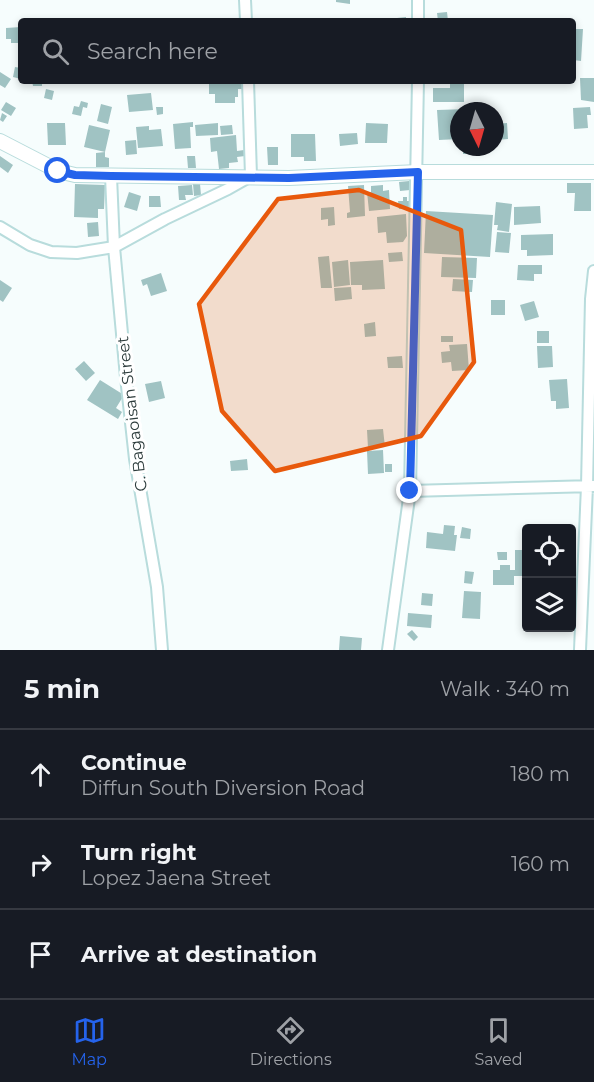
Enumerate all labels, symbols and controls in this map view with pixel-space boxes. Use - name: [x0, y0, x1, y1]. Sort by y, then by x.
- search box: [18, 18, 576, 84]
- icon: search: [39, 35, 72, 68]
- text: Search here: [87, 38, 218, 65]
- north arrow: [450, 102, 504, 156]
- route start: [44, 157, 70, 183]
- street label: C. Bagaoisan Street: [113, 335, 151, 493]
- route end: [396, 477, 422, 503]
- map controls: [522, 524, 576, 632]
- button: locate: [522, 524, 576, 578]
- button: layers: [522, 578, 576, 632]
- text: 5 min: [24, 673, 100, 705]
- text: Walk · 340 m: [440, 677, 570, 701]
- text: Continue: [81, 749, 187, 776]
- icon: ahead: [24, 758, 57, 791]
- text: 180 m: [510, 762, 570, 786]
- text: Diffun South Diversion Road: [81, 776, 365, 800]
- text: Turn right: [81, 839, 196, 866]
- icon: right: [24, 848, 57, 881]
- text: 160 m: [511, 852, 570, 876]
- text: Lopez Jaena Street: [81, 866, 271, 890]
- icon: arrive: [24, 938, 57, 971]
- text: Arrive at destination: [81, 941, 317, 968]
- tab: Map: [71, 1014, 107, 1069]
- tab: Directions: [250, 1014, 332, 1069]
- tab: Saved: [475, 1014, 523, 1069]

